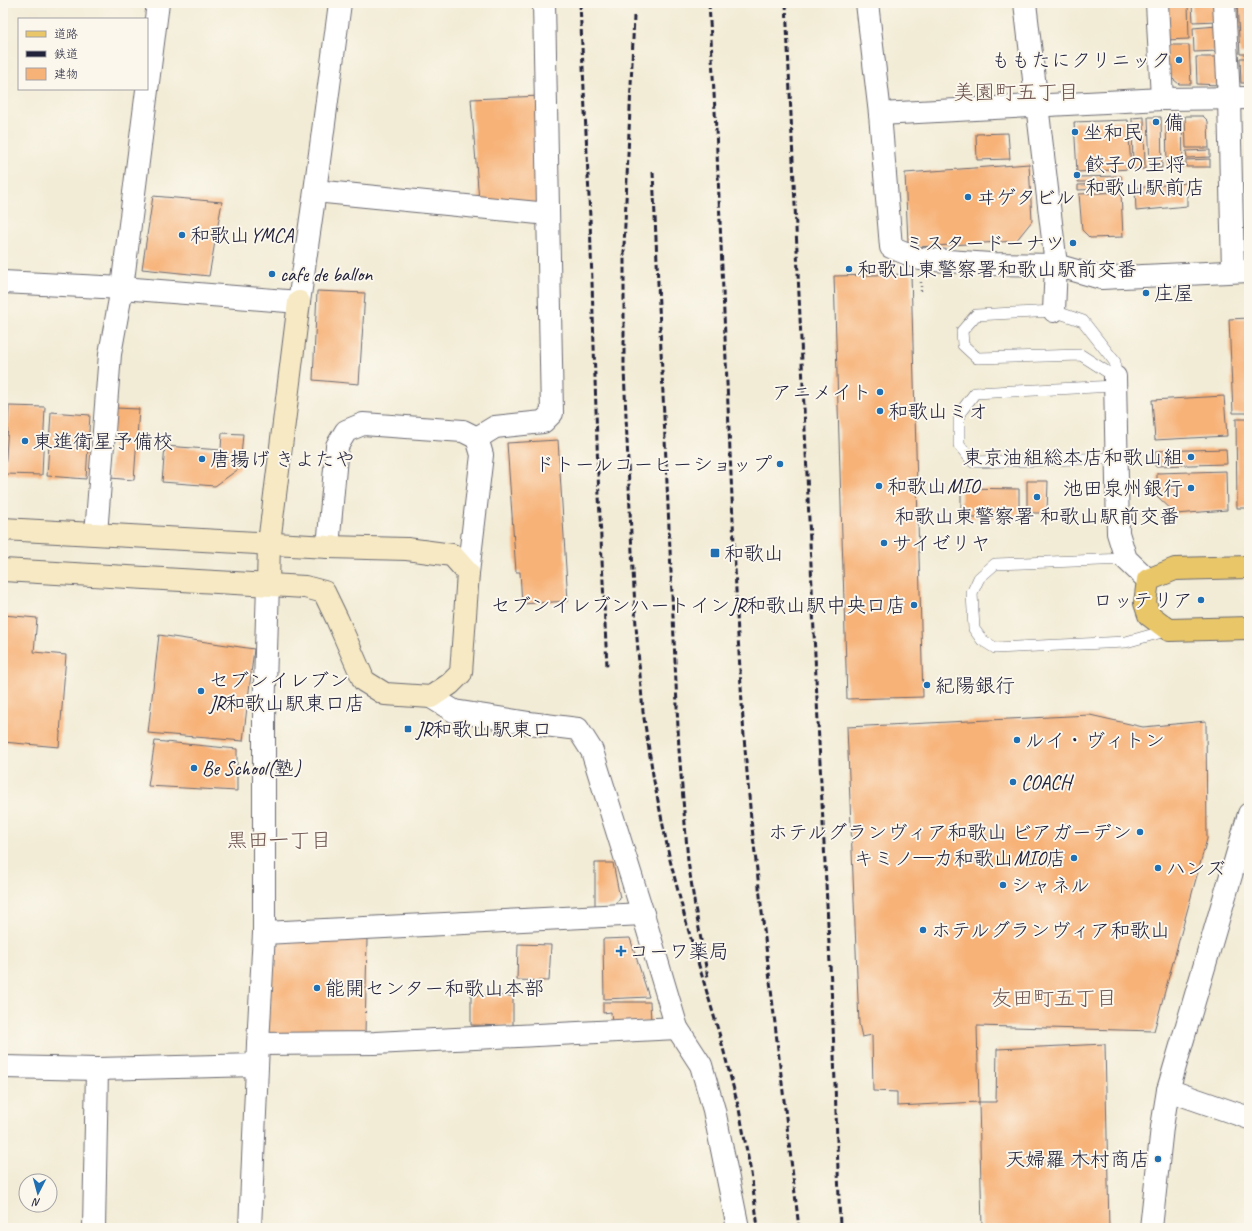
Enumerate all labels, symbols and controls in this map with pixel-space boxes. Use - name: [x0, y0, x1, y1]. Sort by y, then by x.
- legend: [18, 18, 148, 90]
- text: 道路: [54, 26, 78, 42]
- text: 鉄道: [54, 46, 78, 62]
- place label: ももたにクリニック: [991, 48, 1171, 73]
- marker: ももたにクリニック: [1174, 55, 1184, 65]
- text: 建物: [54, 66, 78, 82]
- district label: 美園町五丁目: [953, 79, 1079, 105]
- place label: 備: [1164, 110, 1184, 135]
- marker: 備: [1151, 117, 1161, 127]
- place label: 坐和民: [1083, 120, 1143, 145]
- marker: 坐和民: [1070, 127, 1080, 137]
- place label: 餃子の王将 和歌山駅前店: [1085, 152, 1205, 200]
- marker: 餃子の王将 和歌山駅前店: [1072, 170, 1082, 180]
- place label: ヰゲタビル: [976, 185, 1076, 210]
- marker: ヰゲタビル: [963, 192, 973, 202]
- place label: 和歌山YMCA: [190, 223, 294, 248]
- marker: 和歌山YMCA: [177, 230, 187, 240]
- place label: ミスタードーナツ: [905, 231, 1065, 256]
- marker: ミスタードーナツ: [1068, 238, 1078, 248]
- place label: 和歌山東警察署和歌山駅前交番: [857, 257, 1137, 282]
- place label: cafe de ballon: [280, 262, 373, 287]
- marker: 和歌山東警察署和歌山駅前交番: [844, 264, 854, 274]
- marker: cafe de ballon: [267, 269, 277, 279]
- place label: 庄屋: [1154, 281, 1194, 306]
- marker: 庄屋: [1141, 288, 1151, 298]
- place label: アニメイト: [772, 380, 872, 405]
- marker: アニメイト: [875, 387, 885, 397]
- place label: 和歌山ミオ: [888, 399, 988, 424]
- marker: 和歌山ミオ: [875, 406, 885, 416]
- place label: 東進衛星予備校: [33, 429, 173, 454]
- marker: 東進衛星予備校: [20, 436, 30, 446]
- place label: 東京油組総本店和歌山組: [963, 445, 1183, 470]
- place label: 唐揚げ きよたや: [210, 447, 355, 472]
- place label: ドトールコーヒーショップ: [535, 452, 772, 477]
- marker: 東京油組総本店和歌山組: [1186, 452, 1196, 462]
- marker: 唐揚げ きよたや: [197, 454, 207, 464]
- marker: ドトールコーヒーショップ: [775, 459, 785, 469]
- place label: 和歌山MIO: [887, 474, 981, 499]
- place label: 池田泉州銀行: [1063, 476, 1183, 501]
- marker: 和歌山MIO: [874, 481, 884, 491]
- marker: 池田泉州銀行: [1186, 483, 1196, 493]
- marker: 和歌山東警察署 和歌山駅前交番: [1032, 492, 1042, 502]
- place label: 和歌山東警察署 和歌山駅前交番: [895, 504, 1179, 529]
- place label: サイゼリヤ: [892, 531, 991, 556]
- marker: サイゼリヤ: [879, 538, 889, 548]
- place label: 和歌山: [724, 541, 784, 566]
- marker: 和歌山: [709, 547, 721, 559]
- place label: ロッテリア: [1093, 588, 1193, 613]
- place label: セブンイレブンハートインJR和歌山駅中央口店: [491, 593, 906, 618]
- marker: ロッテリア: [1196, 595, 1206, 605]
- marker: セブンイレブンハートインJR和歌山駅中央口店: [909, 600, 919, 610]
- place label: セブンイレブン JR和歌山駅東口店: [208, 668, 365, 716]
- place label: 紀陽銀行: [935, 673, 1015, 698]
- marker: 紀陽銀行: [922, 680, 932, 690]
- marker: セブンイレブン JR和歌山駅東口店: [196, 686, 206, 696]
- place label: JR和歌山駅東口: [415, 717, 552, 742]
- marker: JR和歌山駅東口: [403, 724, 413, 734]
- place label: ルイ・ヴィトン: [1025, 728, 1165, 753]
- marker: ルイ・ヴィトン: [1012, 735, 1022, 745]
- place label: Be School(塾): [202, 756, 302, 781]
- marker: Be School(塾): [189, 763, 199, 773]
- place label: COACH: [1021, 770, 1075, 795]
- marker: COACH: [1008, 777, 1018, 787]
- place label: ホテルグランヴィア和歌山 ビアガーデン: [768, 820, 1132, 845]
- district label: 黒田一丁目: [227, 827, 332, 853]
- marker: ホテルグランヴィア和歌山 ビアガーデン: [1135, 827, 1145, 837]
- place label: キミノ―カ和歌山MIO店: [854, 846, 1066, 871]
- marker: キミノ―カ和歌山MIO店: [1069, 853, 1079, 863]
- place label: ハンズ: [1166, 856, 1226, 881]
- marker: ハンズ: [1153, 863, 1163, 873]
- place label: シャネル: [1011, 873, 1090, 898]
- marker: シャネル: [998, 880, 1008, 890]
- place label: ホテルグランヴィア和歌山: [931, 918, 1170, 943]
- marker: ホテルグランヴィア和歌山: [918, 925, 928, 935]
- place label: コーワ薬局: [629, 939, 729, 964]
- marker: コーワ薬局: [616, 946, 626, 956]
- place label: 能開センター和歌山本部: [325, 976, 544, 1001]
- marker: 能開センター和歌山本部: [312, 983, 322, 993]
- district label: 友田町五丁目: [991, 985, 1117, 1011]
- place label: 天婦羅 木村商店: [1005, 1147, 1150, 1172]
- marker: 天婦羅 木村商店: [1153, 1154, 1163, 1164]
- north arrow: [18, 1173, 58, 1213]
- text: N: [31, 1195, 41, 1210]

